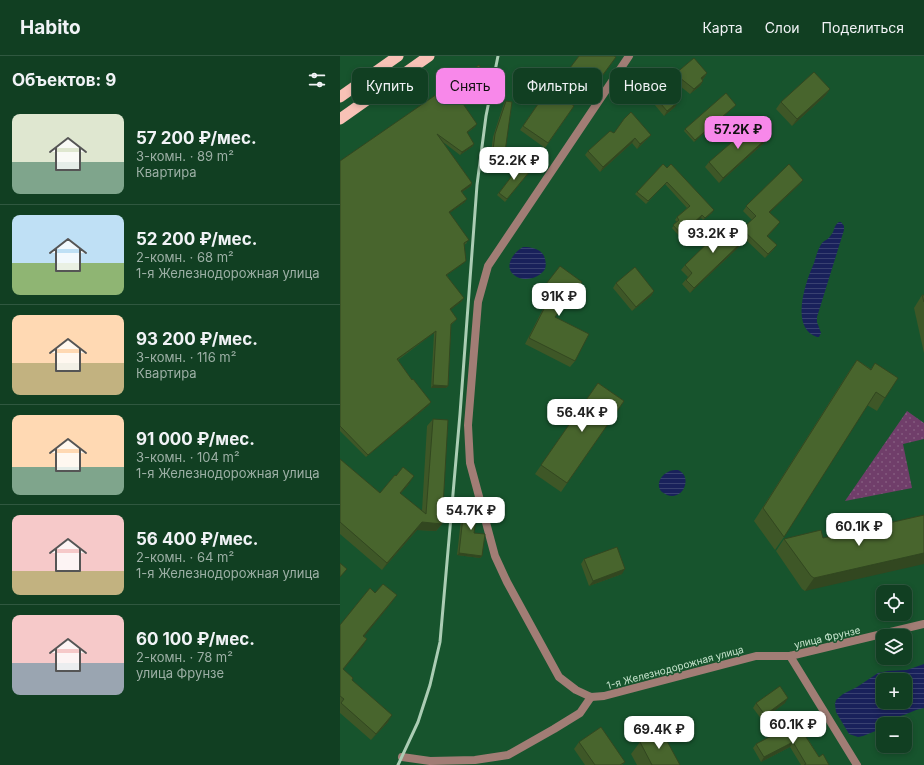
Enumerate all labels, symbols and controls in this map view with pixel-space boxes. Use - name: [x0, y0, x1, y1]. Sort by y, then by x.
- text: Habito: [20, 16, 81, 39]
- text: Карта: [702, 19, 743, 36]
- text: Слои: [765, 19, 800, 36]
- text: Поделиться: [822, 19, 904, 36]
- chip: Купить: [352, 68, 428, 104]
- chip: Снять: [436, 68, 505, 104]
- chip: Фильтры: [513, 68, 602, 104]
- chip: Новое: [610, 68, 681, 104]
- icon: filters: [306, 69, 328, 91]
- text: Объектов: 9: [12, 70, 116, 90]
- pin: 57.2K ₽: [701, 116, 775, 150]
- text: 57.2K ₽: [714, 121, 762, 137]
- text: 57 200 ₽/мес.: [136, 128, 257, 148]
- icon: home: [44, 130, 92, 178]
- pin: 52.2K ₽: [477, 147, 551, 181]
- text: 3-комн. · 89 m²: [136, 148, 234, 164]
- text: 52.2K ₽: [488, 152, 540, 168]
- text: Квартира: [136, 164, 197, 180]
- pin: 93.2K ₽: [676, 220, 750, 254]
- text: 93.2K ₽: [687, 225, 739, 241]
- text: 52 200 ₽/мес.: [136, 229, 257, 249]
- icon: home: [44, 231, 92, 279]
- text: 2-комн. · 68 m²: [136, 249, 234, 265]
- text: 1-я Железнодорожная улица: [136, 265, 320, 281]
- pin: 91K ₽: [531, 283, 587, 317]
- text: 91K ₽: [541, 288, 577, 304]
- text: 93 200 ₽/мес.: [136, 329, 258, 349]
- icon: home: [44, 331, 92, 379]
- text: 3-комн. · 116 m²: [136, 349, 236, 365]
- text: Квартира: [136, 365, 197, 381]
- pin: 56.4K ₽: [545, 399, 619, 433]
- text: 56.4K ₽: [556, 404, 608, 420]
- text: 91 000 ₽/мес.: [136, 429, 255, 449]
- icon: home: [44, 431, 92, 479]
- text: 3-комн. · 104 m²: [136, 449, 240, 465]
- text: 1-я Железнодорожная улица: [136, 465, 320, 481]
- pin: 54.7K ₽: [434, 497, 508, 531]
- text: 54.7K ₽: [446, 502, 496, 518]
- pin: 60.1K ₽: [822, 513, 896, 547]
- text: 60.1K ₽: [835, 518, 883, 534]
- text: 56 400 ₽/мес.: [136, 529, 259, 549]
- icon: home: [44, 531, 92, 579]
- text: 2-комн. · 64 m²: [136, 549, 234, 565]
- text: 1-я Железнодорожная улица: [136, 565, 320, 581]
- map controls: [876, 585, 912, 753]
- button: locate: [876, 585, 912, 621]
- street label: улица Фрунзе: [793, 623, 862, 650]
- text: 60 100 ₽/мес.: [136, 629, 255, 649]
- button: layers: [876, 629, 912, 665]
- icon: home: [44, 631, 92, 679]
- street label: 1-я Железнодорожная улица: [605, 643, 745, 691]
- text: 2-комн. · 78 m²: [136, 649, 233, 665]
- text: улица Фрунзе: [136, 665, 224, 681]
- button: +: [876, 673, 912, 709]
- pin: 60.1K ₽: [756, 711, 830, 745]
- pin: 69.4K ₽: [622, 716, 696, 750]
- text: 60.1K ₽: [769, 716, 817, 732]
- button: −: [876, 717, 912, 753]
- text: 69.4K ₽: [633, 721, 685, 737]

